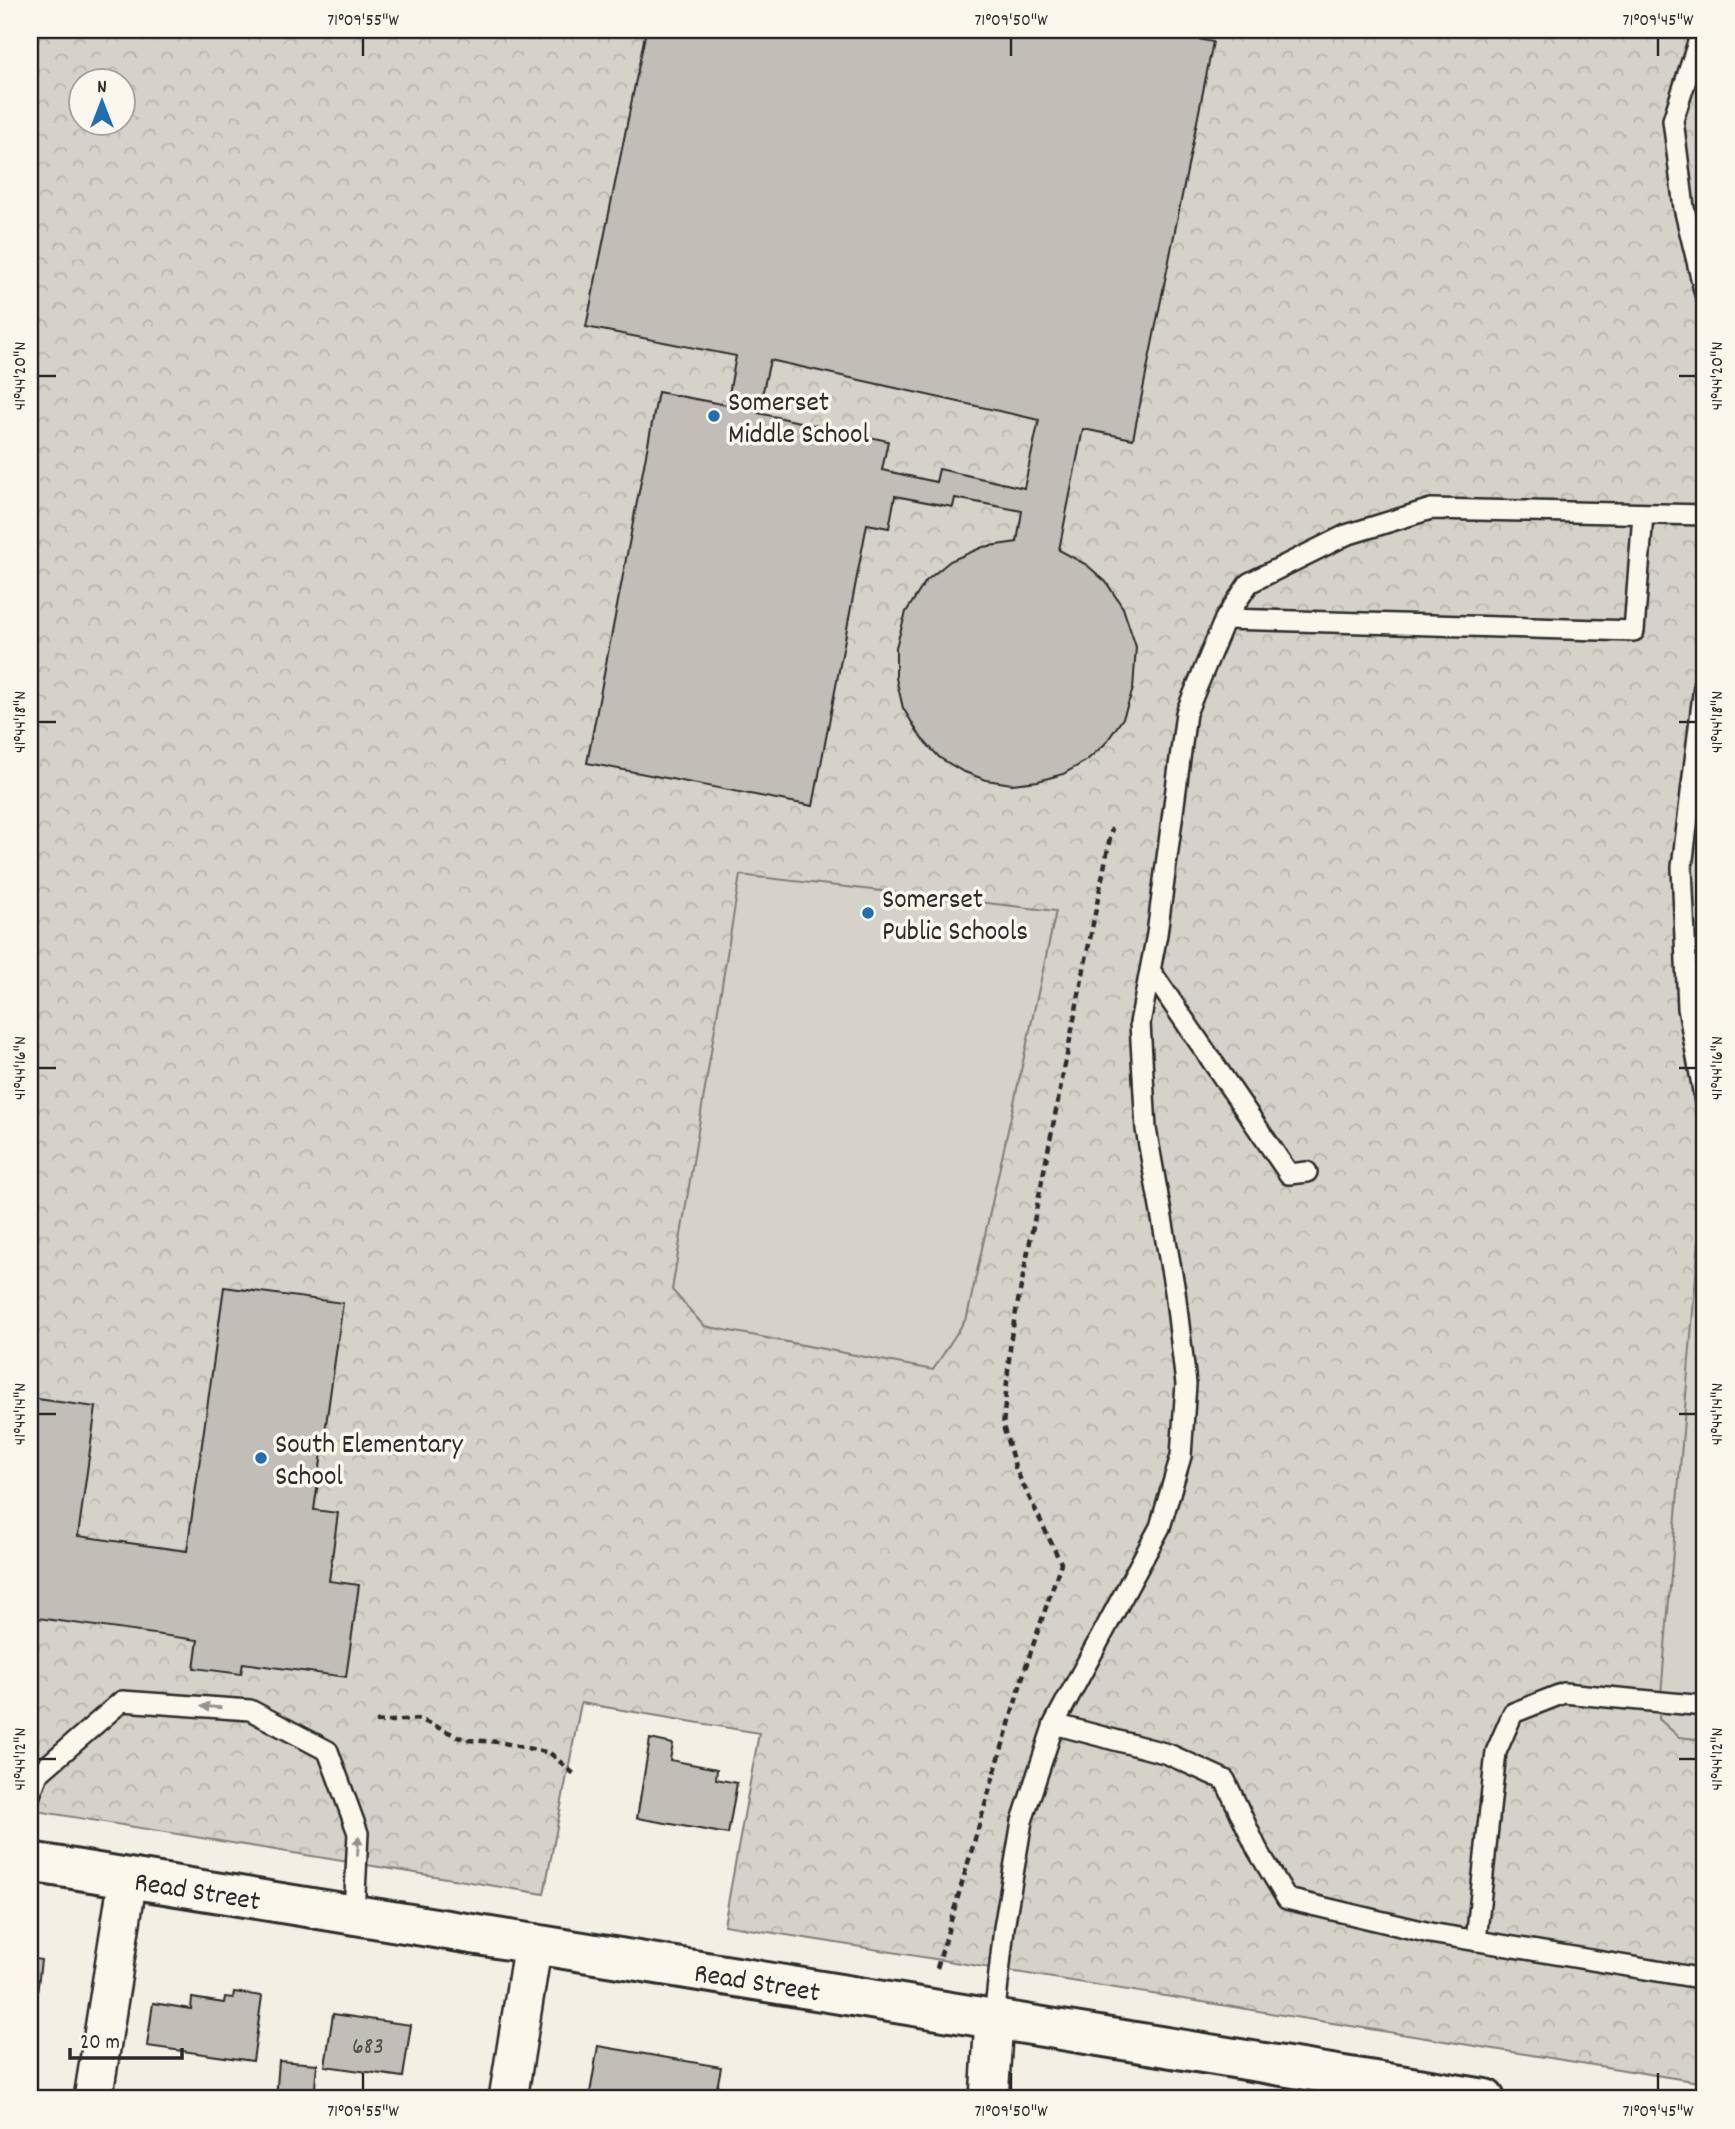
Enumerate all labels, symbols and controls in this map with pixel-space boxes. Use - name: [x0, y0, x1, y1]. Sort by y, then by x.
- text: 71°09'55"W: [327, 9, 399, 34]
- text: 71°09'50"W: [974, 9, 1048, 34]
- text: 71°09'45"W: [1623, 9, 1694, 34]
- north arrow: [66, 66, 136, 136]
- text: N: [97, 75, 107, 102]
- text: 41°44'20"N: [9, 342, 34, 410]
- text: 41°44'20"N: [1706, 342, 1731, 410]
- place label: Somerset Middle School: [728, 385, 870, 457]
- marker: Somerset Middle School: [706, 408, 722, 424]
- text: 41°44'18"N: [9, 691, 34, 753]
- text: 41°44'18"N: [1706, 691, 1731, 753]
- place label: Somerset Public Schools: [882, 882, 1028, 954]
- marker: Somerset Public Schools: [860, 905, 876, 921]
- text: 41°44'16"N: [9, 1036, 34, 1100]
- text: 41°44'16"N: [1706, 1036, 1731, 1100]
- text: 41°44'14"N: [9, 1383, 34, 1445]
- text: 41°44'14"N: [1706, 1383, 1731, 1445]
- place label: South Elementary School: [275, 1427, 463, 1499]
- marker: South Elementary School: [253, 1450, 269, 1466]
- one-way arrow: [200, 1702, 222, 1713]
- text: 41°44'12"N: [9, 1728, 34, 1790]
- text: 41°44'12"N: [1706, 1728, 1731, 1790]
- one-way arrow: [352, 1835, 363, 1857]
- street label: Read Street: [131, 1864, 263, 1924]
- street label: Read Street: [691, 1955, 822, 2015]
- scale bar: [70, 2017, 182, 2061]
- text: 20 m: [80, 2029, 120, 2059]
- house number: 683: [352, 2031, 384, 2065]
- text: 71°09'55"W: [327, 2100, 399, 2125]
- text: 71°09'50"W: [974, 2100, 1048, 2125]
- text: 71°09'45"W: [1623, 2100, 1694, 2125]

